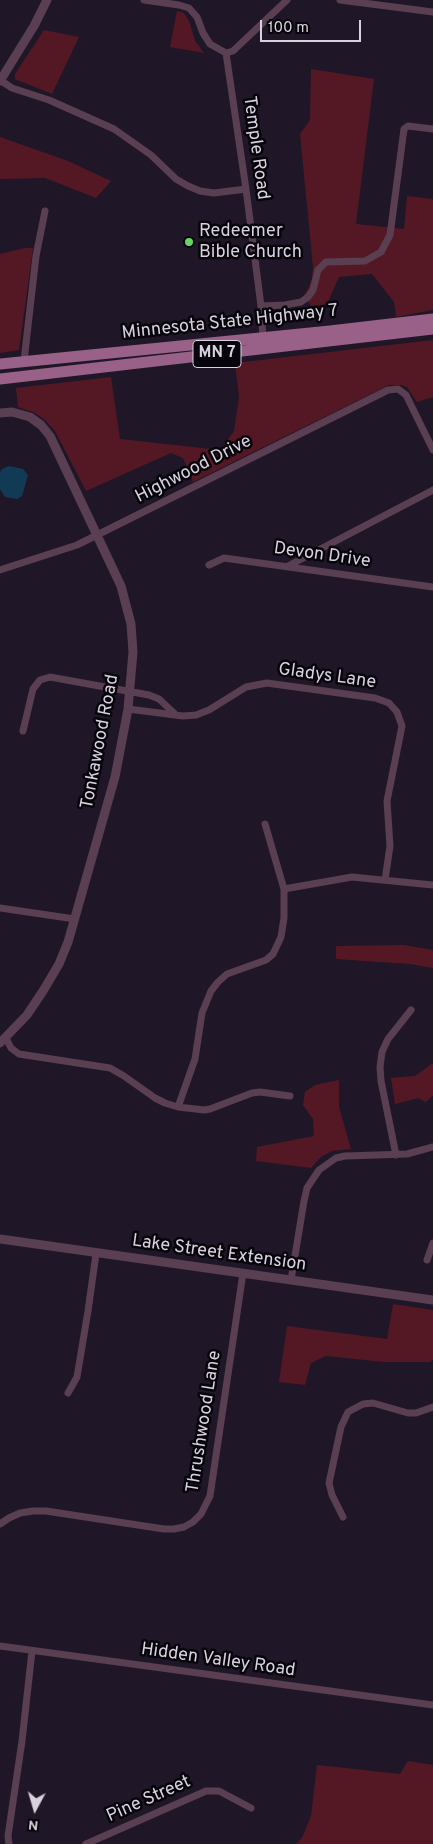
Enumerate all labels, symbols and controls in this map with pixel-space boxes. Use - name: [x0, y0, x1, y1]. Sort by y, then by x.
- scale bar: [263, 10, 364, 42]
- text: 100 m: [268, 19, 309, 38]
- street label: Temple Road: [237, 95, 273, 201]
- place label: Redeemer Bible Church: [199, 221, 302, 264]
- marker: Redeemer Bible Church: [183, 236, 195, 248]
- street label: Minnesota State Highway 7: [121, 301, 339, 345]
- road number: MN 7: [193, 340, 241, 368]
- street label: Highwood Drive: [132, 431, 256, 509]
- street label: Devon Drive: [272, 539, 372, 573]
- street label: Gladys Lane: [277, 659, 377, 695]
- street label: Tonkawood Road: [77, 673, 125, 811]
- street label: Lake Street Extension: [130, 1231, 308, 1277]
- street label: Thrushwood Lane: [183, 1349, 227, 1495]
- street label: Hidden Valley Road: [139, 1639, 297, 1683]
- street label: Pine Street: [104, 1772, 194, 1828]
- north arrow: [10, 1784, 60, 1834]
- text: N: [27, 1815, 39, 1833]

